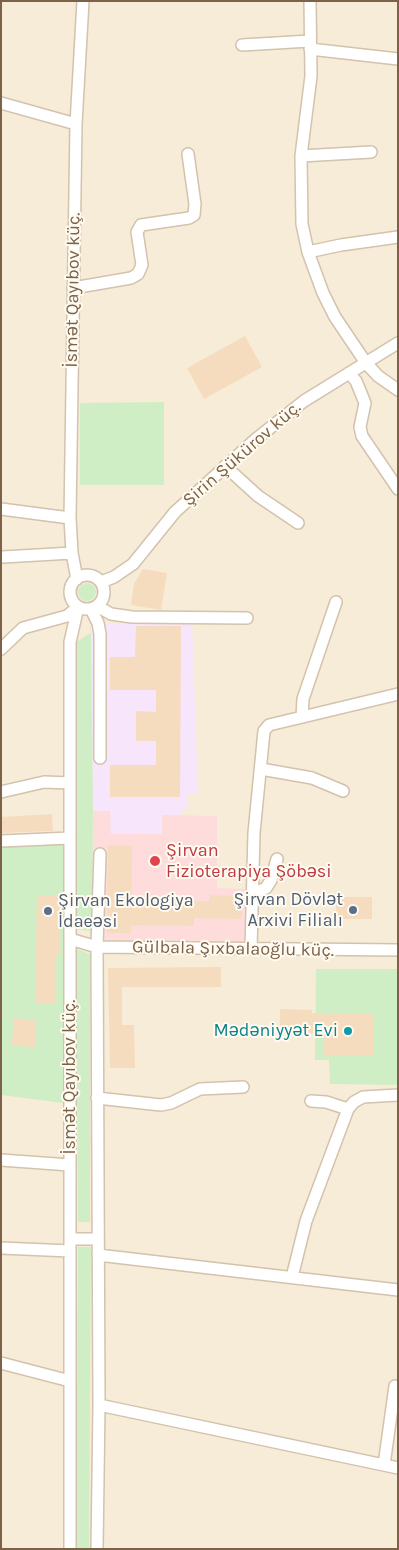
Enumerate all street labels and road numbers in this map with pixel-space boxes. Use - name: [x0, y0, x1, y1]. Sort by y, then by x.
- street label: İsmət Qayıbov küç.: [61, 212, 85, 368]
- street label: Şirin Şükürov küç.: [179, 397, 305, 511]
- street label: Gülbala Şıxbalaoğlu küç.: [132, 936, 334, 962]
- street label: İsmət Qayıbov küç.: [59, 999, 81, 1155]

